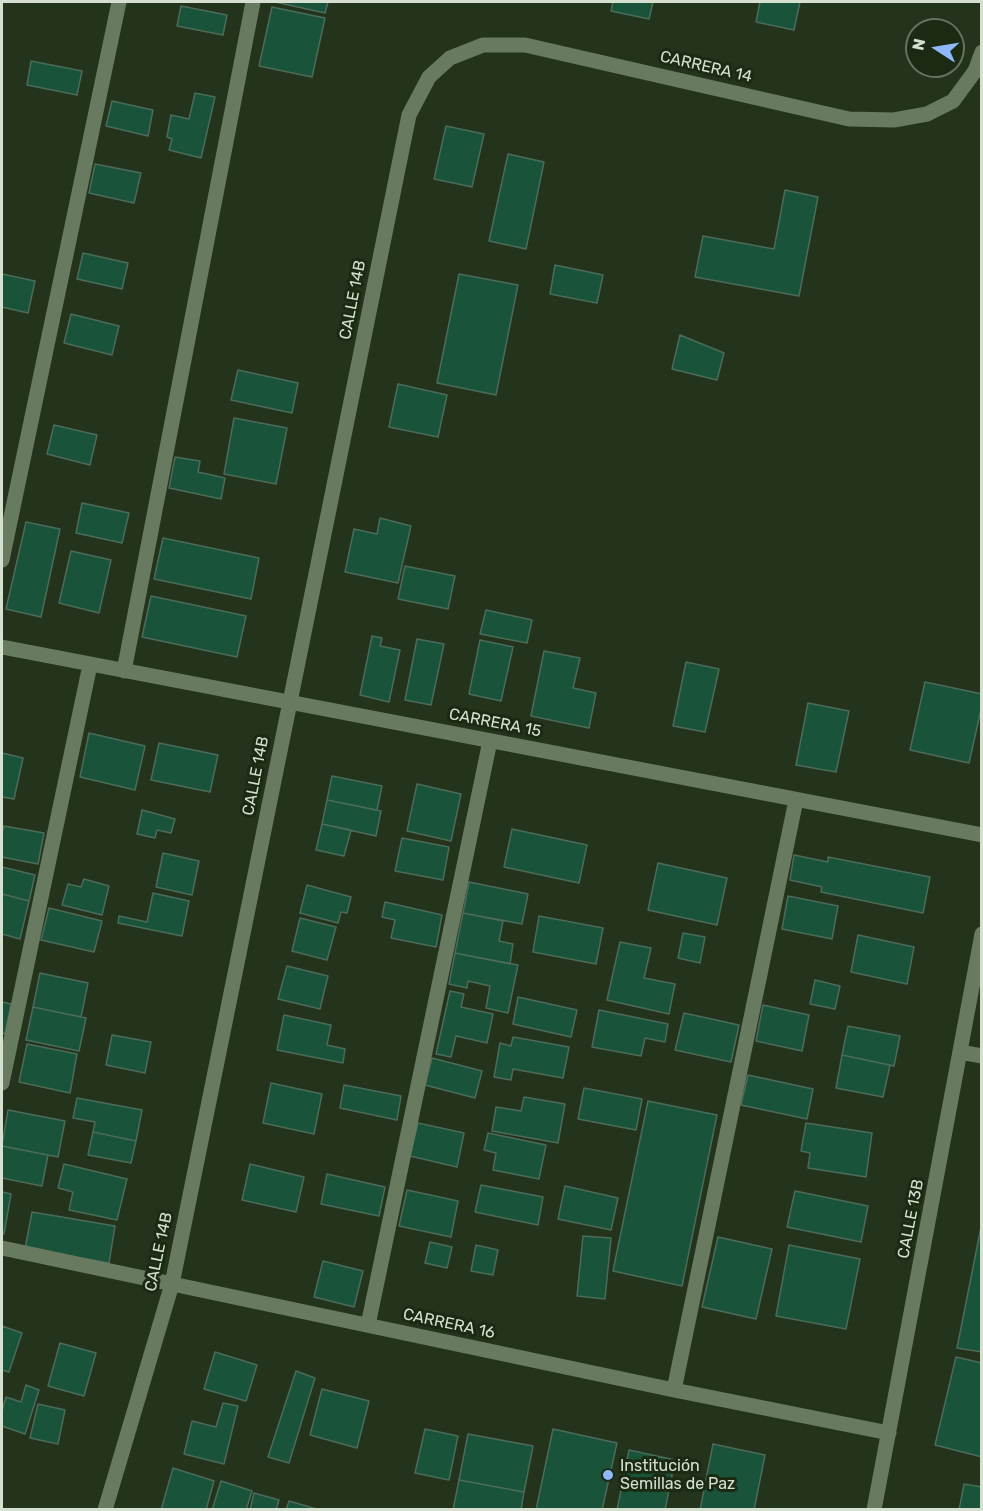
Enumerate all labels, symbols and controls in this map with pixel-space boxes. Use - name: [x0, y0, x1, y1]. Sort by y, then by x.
- north arrow: [905, 18, 965, 78]
- text: N: [908, 37, 929, 52]
- street label: CARRERA 14: [658, 47, 754, 87]
- street label: CALLE 14B: [336, 259, 370, 341]
- street label: CARRERA 15: [447, 705, 543, 741]
- street label: CALLE 14B: [239, 735, 273, 817]
- street label: CALLE 13B: [894, 1178, 928, 1260]
- street label: CALLE 14B: [141, 1211, 177, 1293]
- street label: CARRERA 16: [401, 1305, 497, 1343]
- place label: Institución Semillas de Paz: [620, 1456, 735, 1494]
- marker: Institución Semillas de Paz: [601, 1468, 615, 1482]

